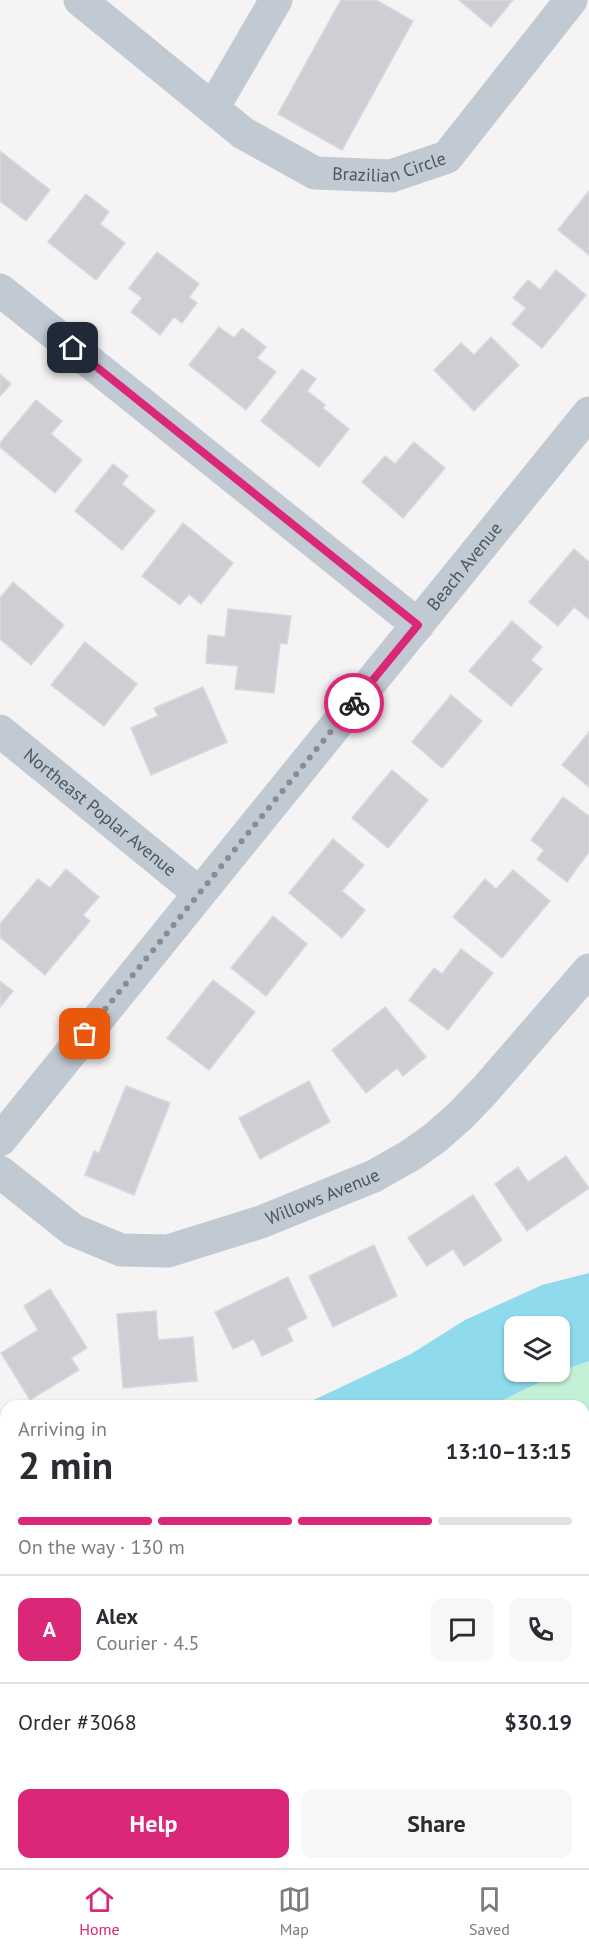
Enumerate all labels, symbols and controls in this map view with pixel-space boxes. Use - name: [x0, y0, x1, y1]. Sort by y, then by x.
- street label: Brazilian Circle: [332, 146, 449, 187]
- pin: [47, 322, 98, 373]
- icon: home: [56, 331, 89, 364]
- street label: Beach Avenue: [422, 517, 507, 615]
- courier: [324, 673, 384, 733]
- icon: bike: [338, 687, 371, 720]
- street label: Northeast Poplar Avenue: [19, 743, 182, 881]
- pin: [59, 1008, 110, 1059]
- icon: bag: [68, 1017, 101, 1050]
- street label: Willows Avenue: [262, 1163, 384, 1230]
- map controls: [504, 1316, 570, 1382]
- button: layers: [504, 1316, 570, 1382]
- text: Arriving in: [18, 1416, 107, 1442]
- text: 13:10–13:15: [446, 1437, 572, 1465]
- text: 2 min: [18, 1439, 113, 1490]
- text: On the way · 130 m: [18, 1534, 185, 1560]
- button: chat: [431, 1598, 494, 1661]
- button: phone: [509, 1598, 572, 1661]
- text: Alex: [96, 1602, 138, 1630]
- text: A: [43, 1615, 56, 1643]
- text: Courier · 4.5: [96, 1630, 199, 1656]
- text: Order #3068: [18, 1708, 137, 1736]
- text: $30.19: [504, 1708, 572, 1736]
- button: Help: [18, 1789, 289, 1858]
- button: Share: [301, 1789, 572, 1858]
- tab: Home: [79, 1883, 120, 1939]
- tab: Map: [278, 1883, 311, 1939]
- tab: Saved: [469, 1883, 510, 1939]

